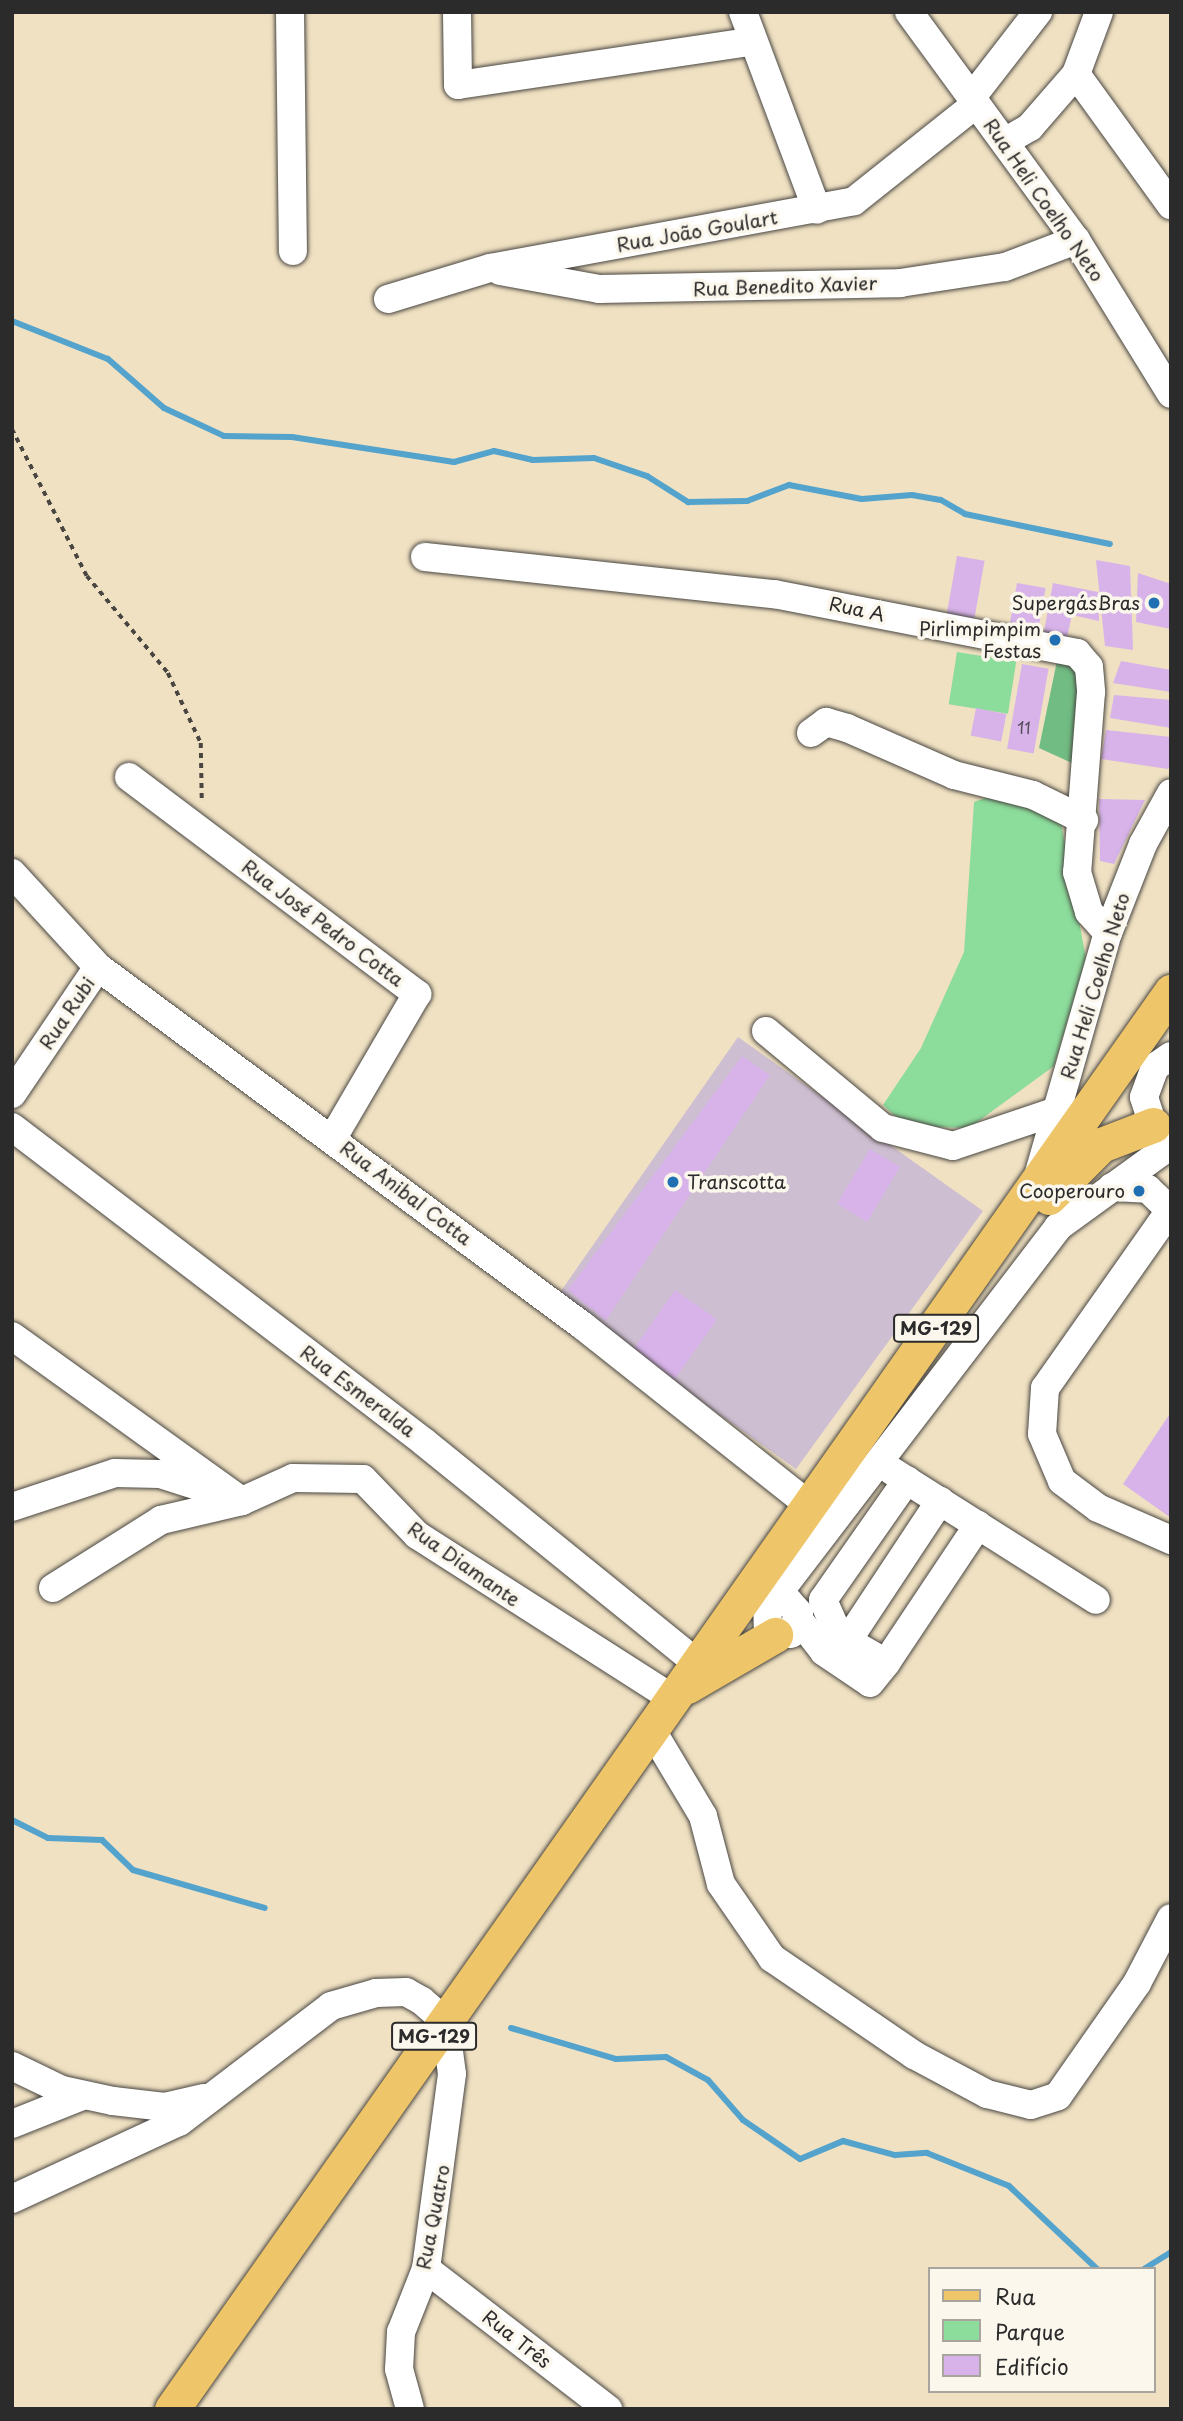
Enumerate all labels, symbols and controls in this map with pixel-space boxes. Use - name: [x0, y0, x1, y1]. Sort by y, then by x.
- street label: Rua Heli Coelho Neto: [979, 113, 1109, 287]
- street label: Rua João Goulart: [615, 206, 779, 256]
- street label: Rua Benedito Xavier: [693, 271, 877, 301]
- street label: Rua A: [827, 592, 887, 626]
- place label: SupergásBras: [1012, 592, 1140, 614]
- marker: SupergásBras: [1146, 595, 1162, 611]
- place label: Pirlimpimpim Festas: [919, 618, 1041, 662]
- marker: Pirlimpimpim Festas: [1047, 632, 1063, 648]
- house number: 11: [1017, 717, 1031, 737]
- street label: Rua José Pedro Cotta: [237, 854, 409, 992]
- street label: Rua Heli Coelho Neto: [1056, 889, 1134, 1083]
- street label: Rua Rubi: [34, 972, 100, 1054]
- street label: Rua Anibal Cotta: [335, 1136, 477, 1250]
- place label: Transcotta: [687, 1171, 786, 1193]
- marker: Transcotta: [665, 1174, 681, 1190]
- place label: Cooperouro: [1019, 1180, 1125, 1202]
- marker: Cooperouro: [1131, 1183, 1147, 1199]
- road number: MG-129: [892, 1314, 980, 1343]
- street label: Rua Esmeralda: [296, 1340, 420, 1442]
- street label: Rua Diamante: [403, 1517, 525, 1611]
- road number: MG-129: [390, 2022, 478, 2050]
- street label: Rua Quatro: [412, 2162, 454, 2272]
- legend: [928, 2267, 1155, 2393]
- text: Rua: [995, 2280, 1035, 2312]
- street label: Rua Três: [478, 2305, 556, 2373]
- text: Parque: [995, 2315, 1065, 2347]
- text: Edifício: [995, 2350, 1069, 2382]

